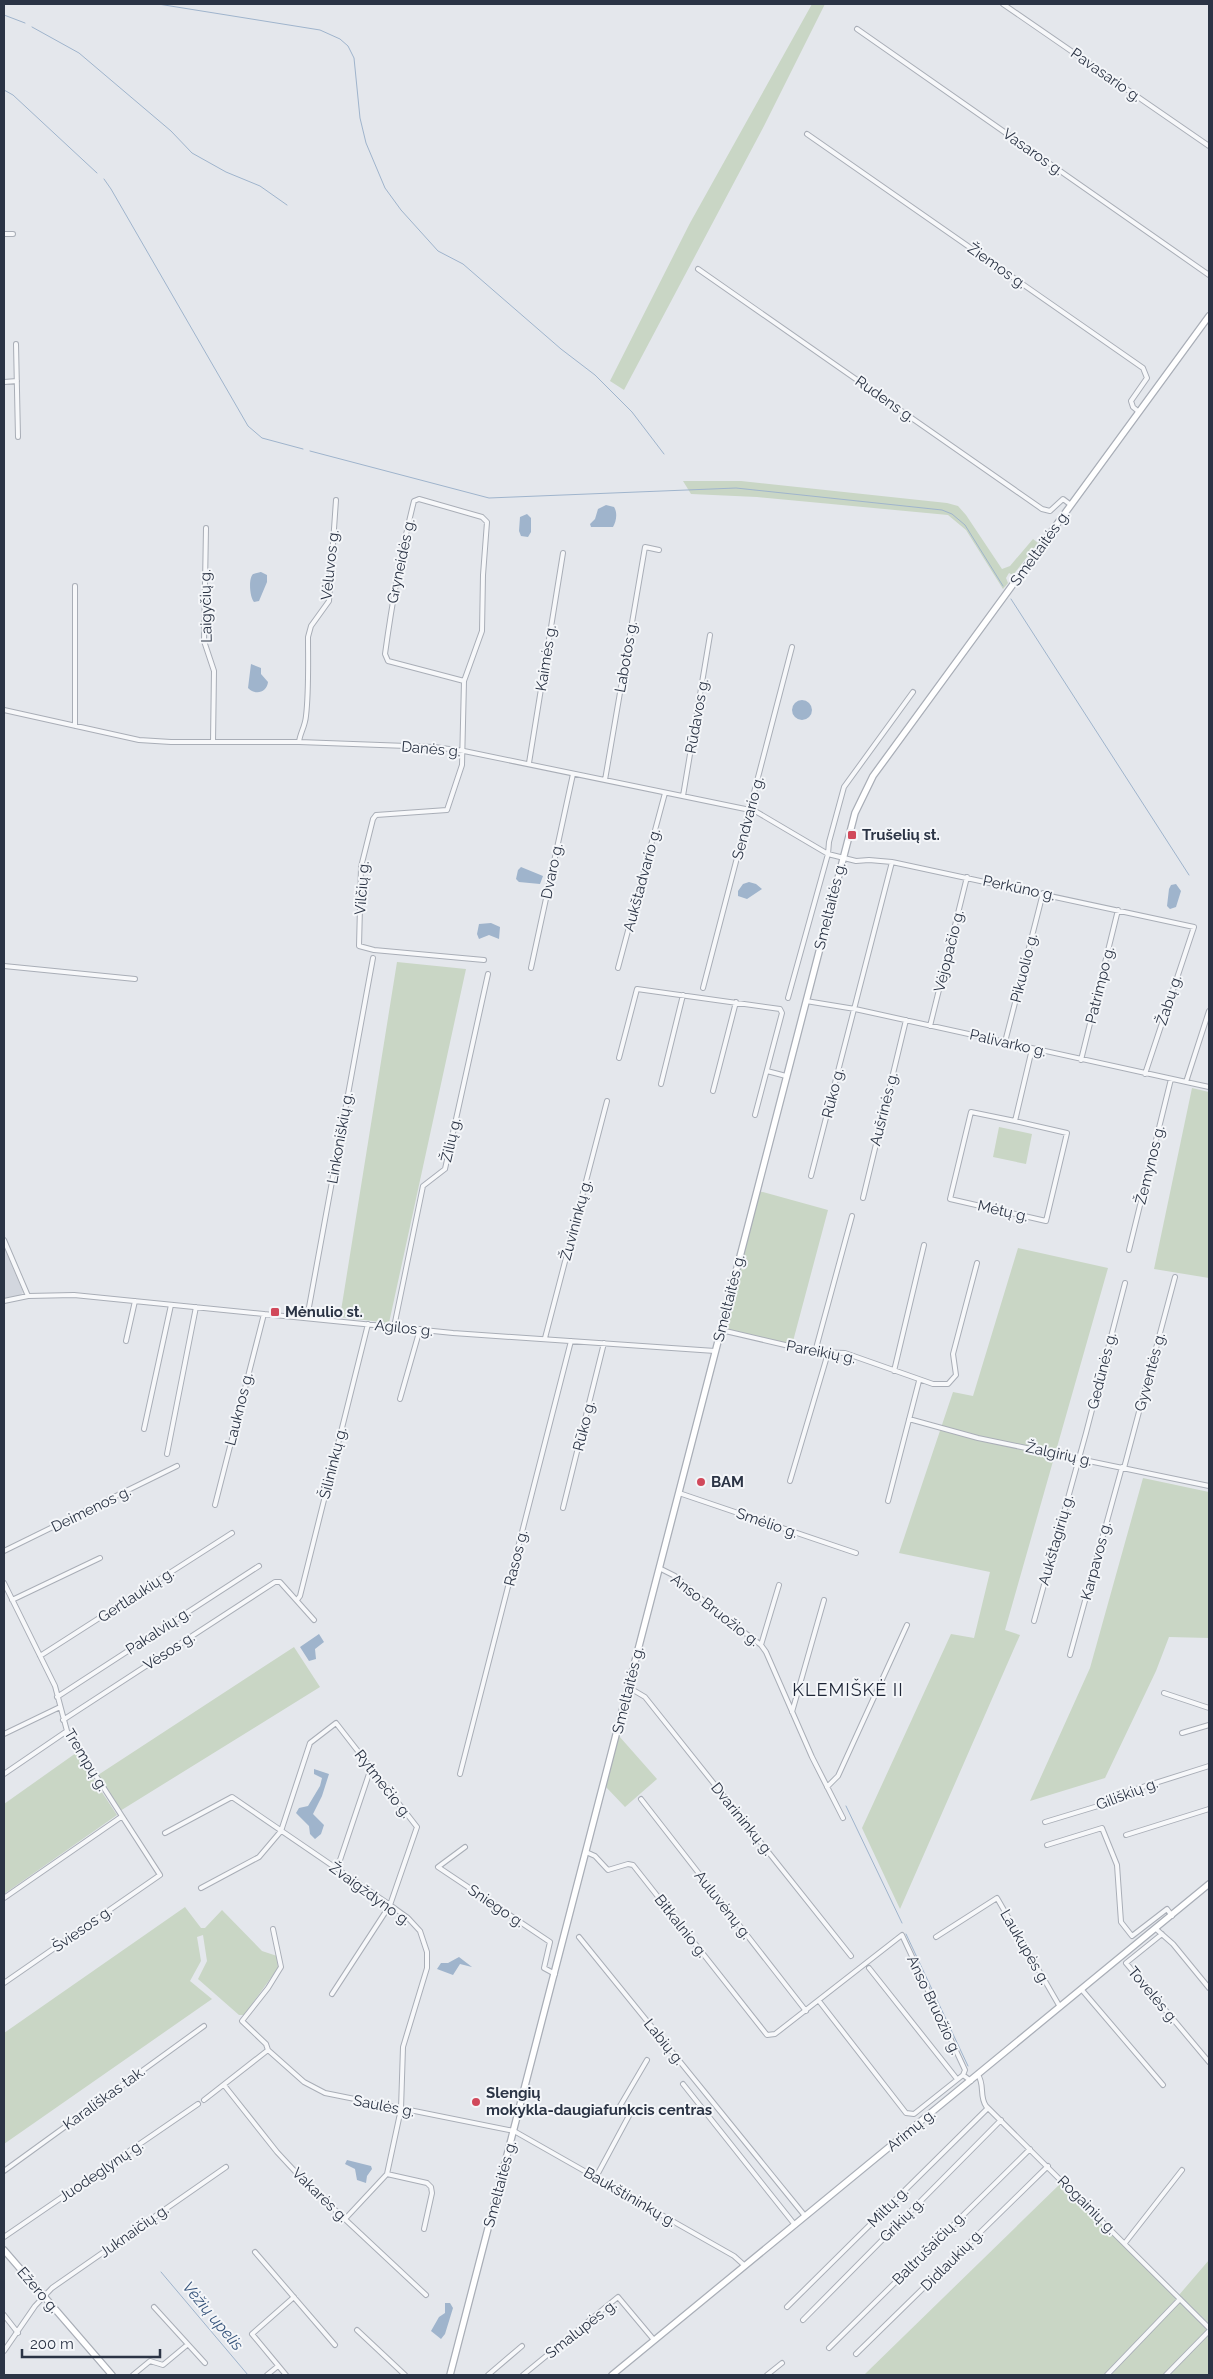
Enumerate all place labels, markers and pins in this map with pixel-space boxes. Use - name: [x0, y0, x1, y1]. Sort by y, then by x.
- place label: Trušelių st.: [862, 826, 940, 844]
- marker: Trušelių st.: [846, 829, 858, 841]
- place label: Mėnulio st.: [285, 1303, 363, 1321]
- marker: Mėnulio st.: [269, 1306, 281, 1318]
- place label: BAM: [711, 1473, 744, 1491]
- marker: BAM: [695, 1476, 707, 1488]
- place label: Slengių mokykla-daugiafunkcis centras: [486, 2084, 712, 2119]
- marker: Slengių mokykla-daugiafunkcis centras: [470, 2096, 482, 2108]

